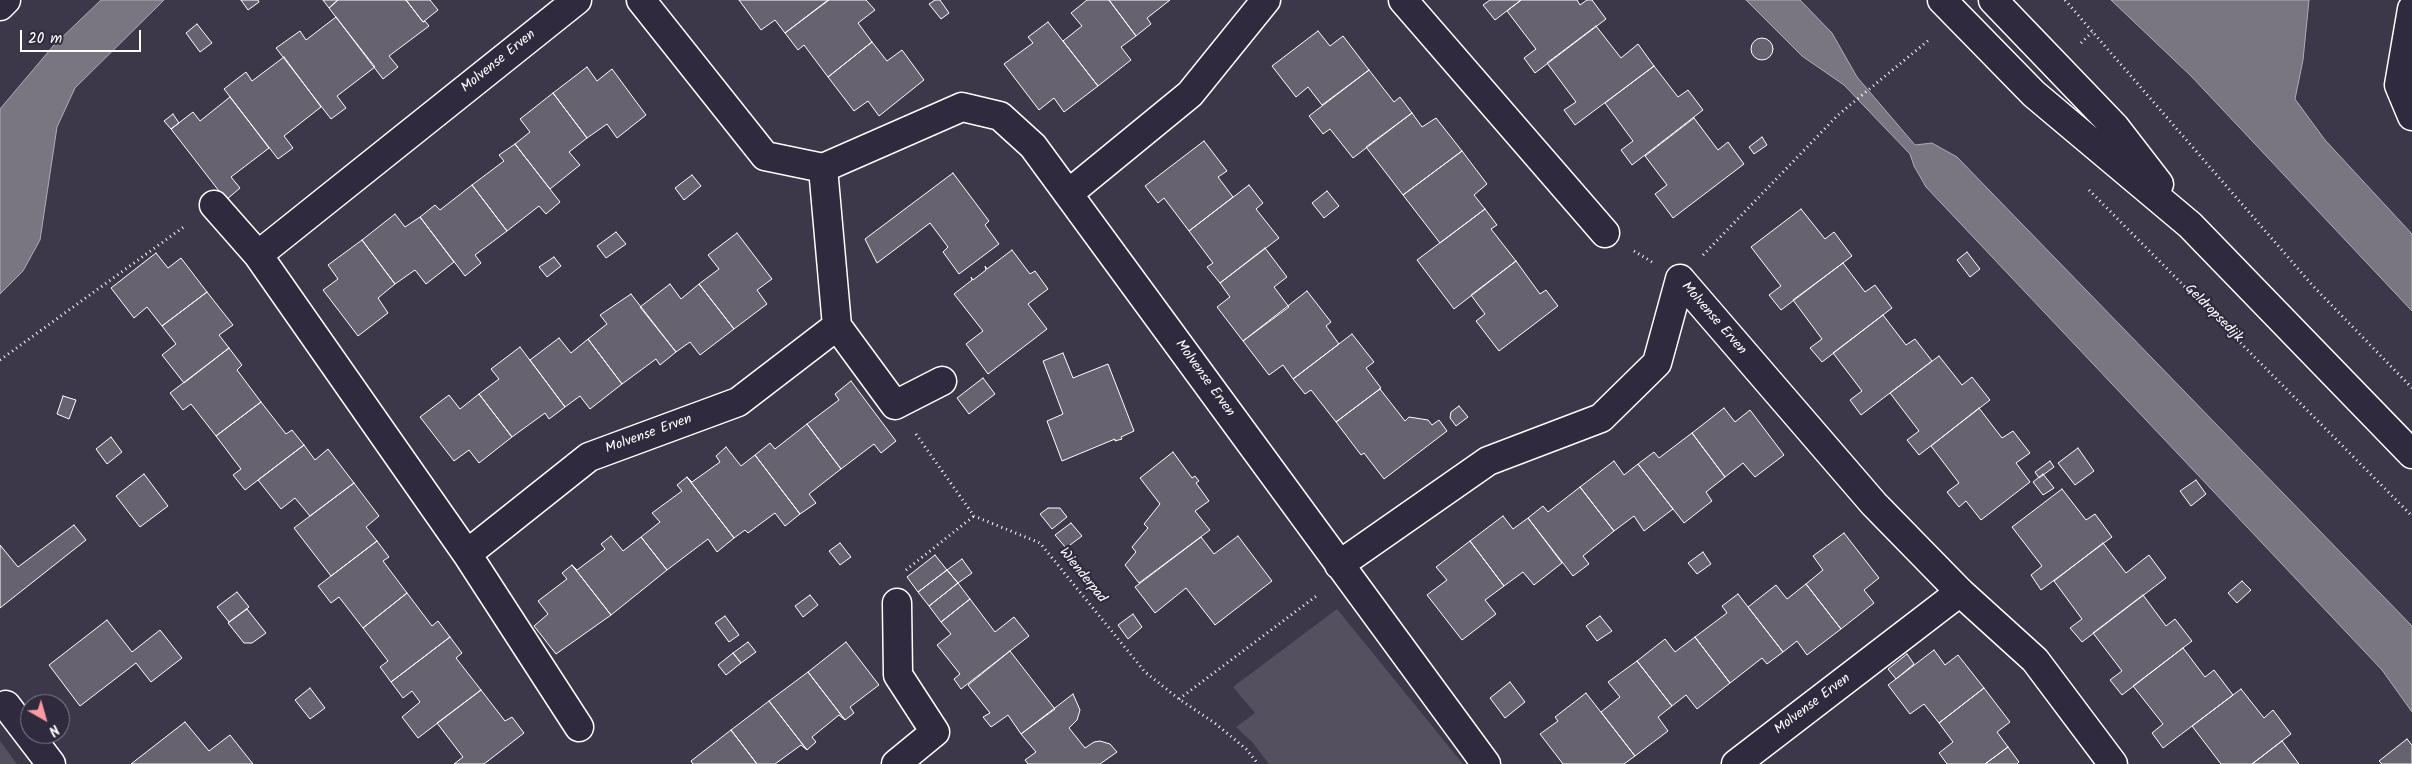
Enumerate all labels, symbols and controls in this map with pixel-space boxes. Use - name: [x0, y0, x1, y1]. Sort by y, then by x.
- scale bar: [22, 20, 144, 52]
- text: 20 m: [28, 27, 62, 51]
- street label: Molvense Erven: [458, 27, 540, 97]
- street label: Molvense Erven: [1677, 279, 1749, 359]
- street label: Geldropsedijk: [2180, 281, 2246, 347]
- street label: Molvense Erven: [1171, 337, 1237, 421]
- street label: Molvense Erven: [603, 412, 695, 458]
- street label: Wienderpad: [1055, 545, 1109, 607]
- street label: Molvense Erven: [1772, 671, 1854, 739]
- north arrow: [20, 694, 70, 744]
- text: N: [43, 719, 64, 741]

